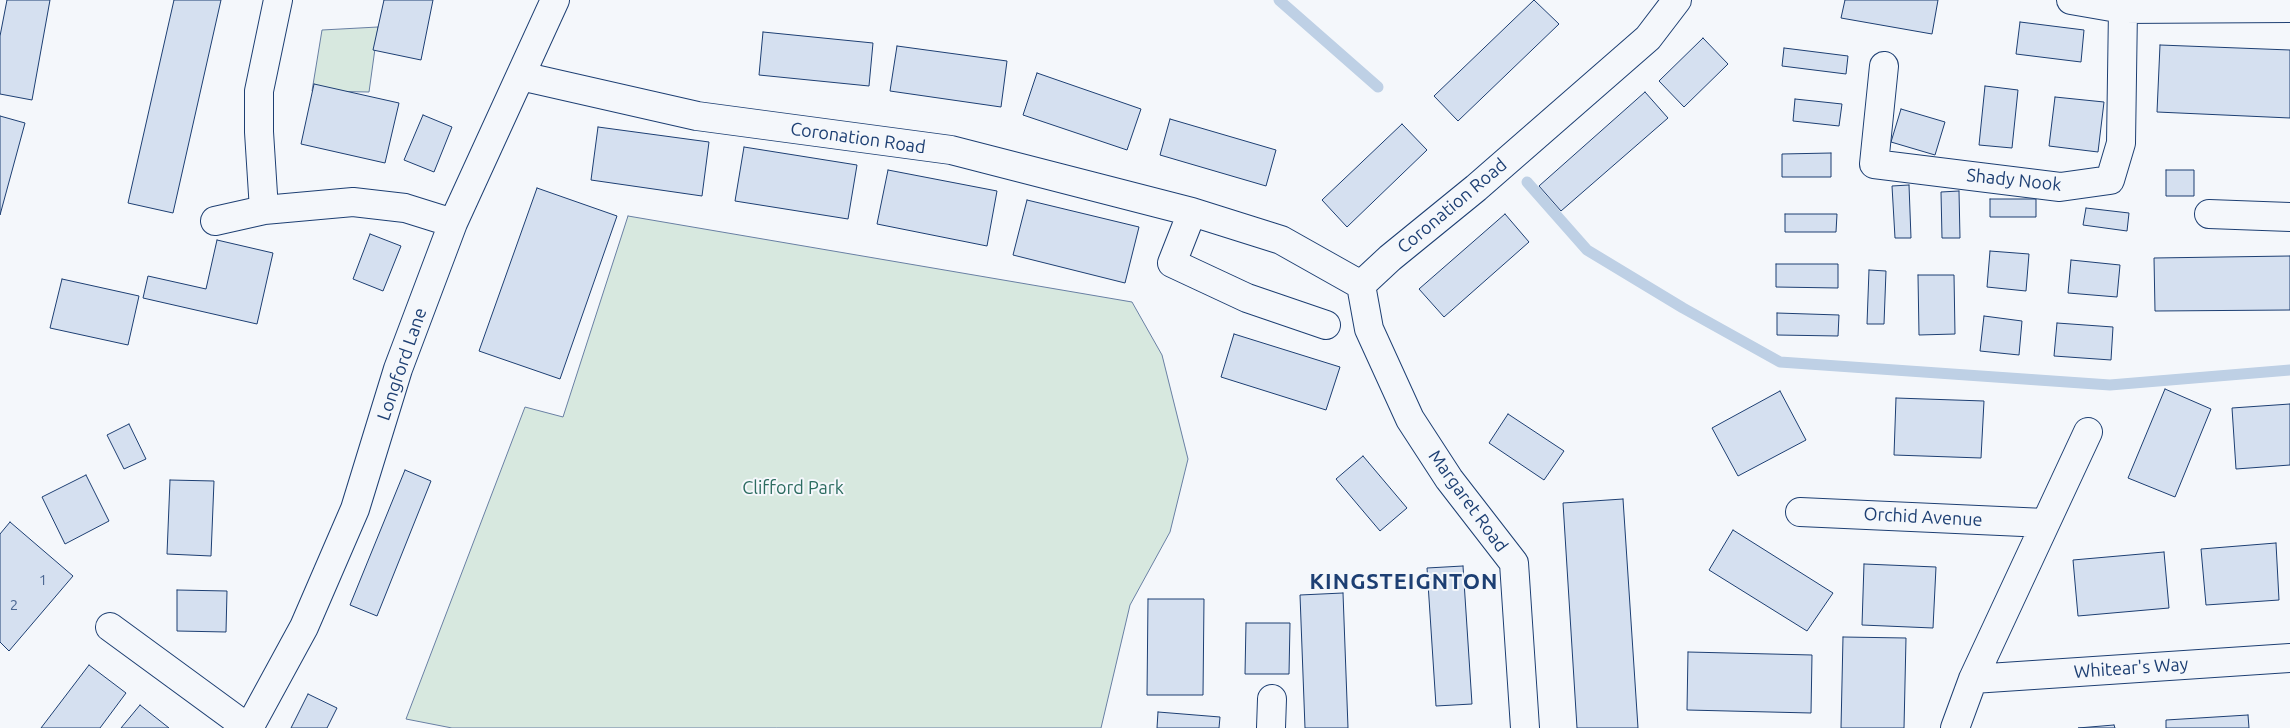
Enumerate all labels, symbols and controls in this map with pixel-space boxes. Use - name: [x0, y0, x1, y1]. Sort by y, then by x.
- street label: Coronation Road: [789, 118, 927, 158]
- street label: Coronation Road: [1393, 154, 1511, 258]
- street label: Shady Nook: [1965, 164, 2063, 196]
- street label: Longford Lane: [373, 305, 431, 423]
- street label: Margaret Road: [1424, 446, 1512, 556]
- park label: Clifford Park: [742, 477, 844, 499]
- street label: Orchid Avenue: [1863, 503, 1983, 531]
- district label: KINGSTEIGNTON: [1308, 569, 1500, 595]
- house number: 1: [39, 571, 47, 589]
- house number: 2: [10, 596, 18, 614]
- street label: Whitear's Way: [2073, 653, 2189, 683]

